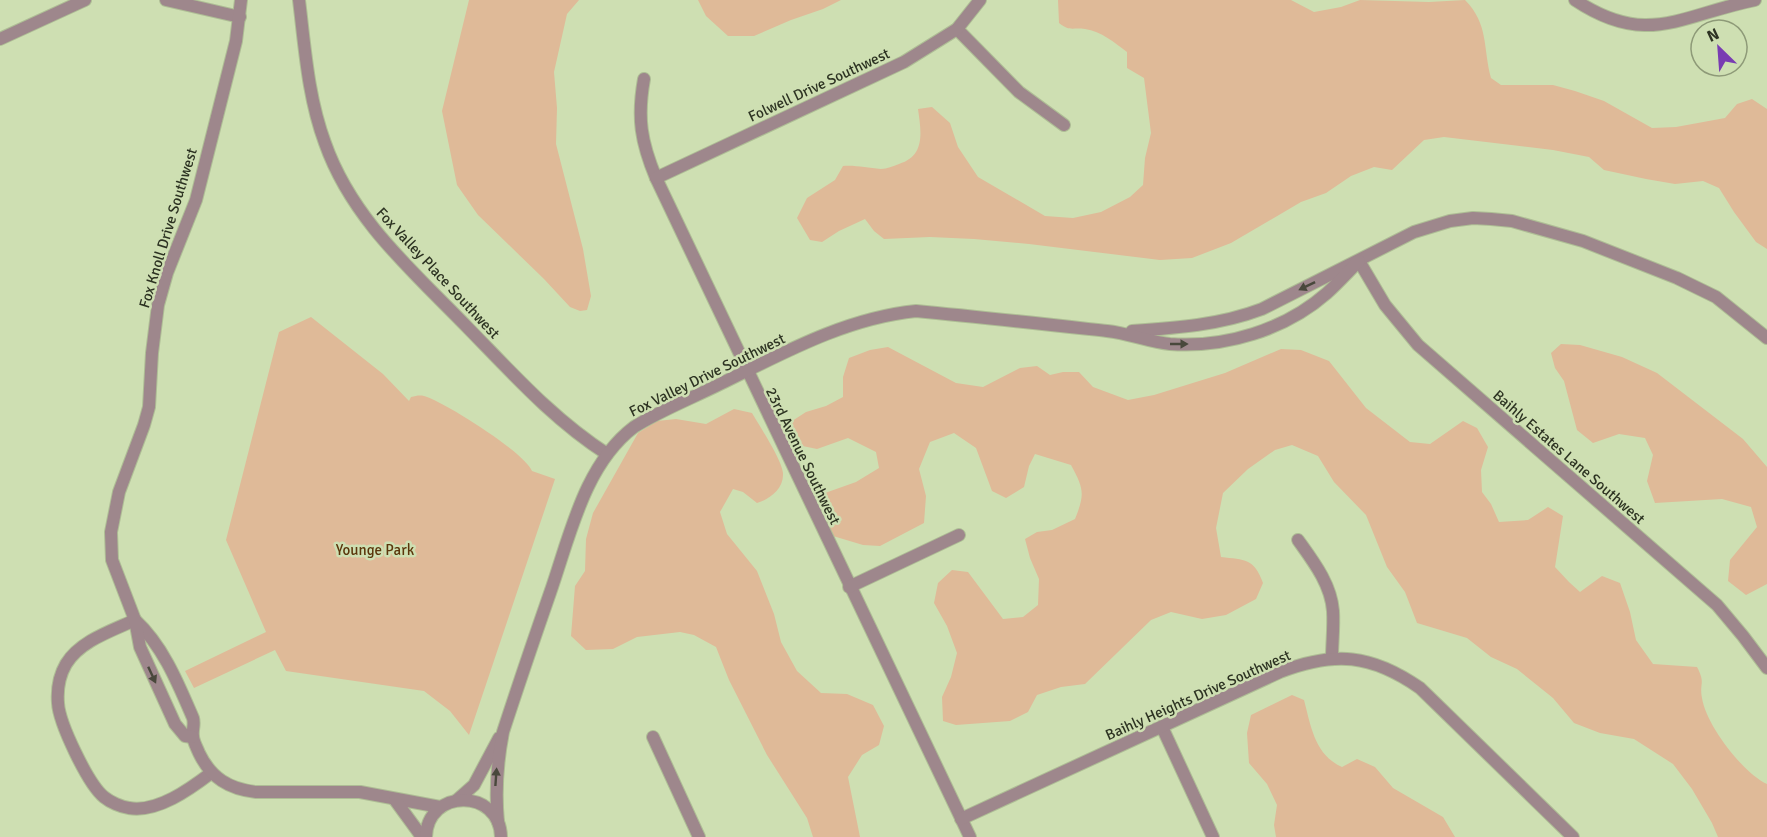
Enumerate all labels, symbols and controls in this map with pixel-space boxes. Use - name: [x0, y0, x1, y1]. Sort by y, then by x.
- north arrow: [1689, 18, 1749, 78]
- text: N: [1704, 24, 1722, 47]
- street label: Folwell Drive Southwest: [745, 44, 893, 126]
- street label: Fox Knoll Drive Southwest: [135, 146, 201, 310]
- street label: Fox Valley Place Southwest: [373, 204, 503, 342]
- one-way arrow: [1298, 282, 1315, 291]
- street label: Fox Valley Drive Southwest: [626, 329, 788, 421]
- one-way arrow: [1169, 339, 1188, 349]
- street label: 23rd Avenue Southwest: [762, 384, 844, 528]
- street label: Baihly Estates Lane Southwest: [1489, 386, 1649, 528]
- park label: Younge Park: [336, 541, 415, 559]
- street label: Baihly Heights Drive Southwest: [1103, 646, 1293, 744]
- one-way arrow: [147, 667, 157, 685]
- one-way arrow: [492, 767, 501, 786]

